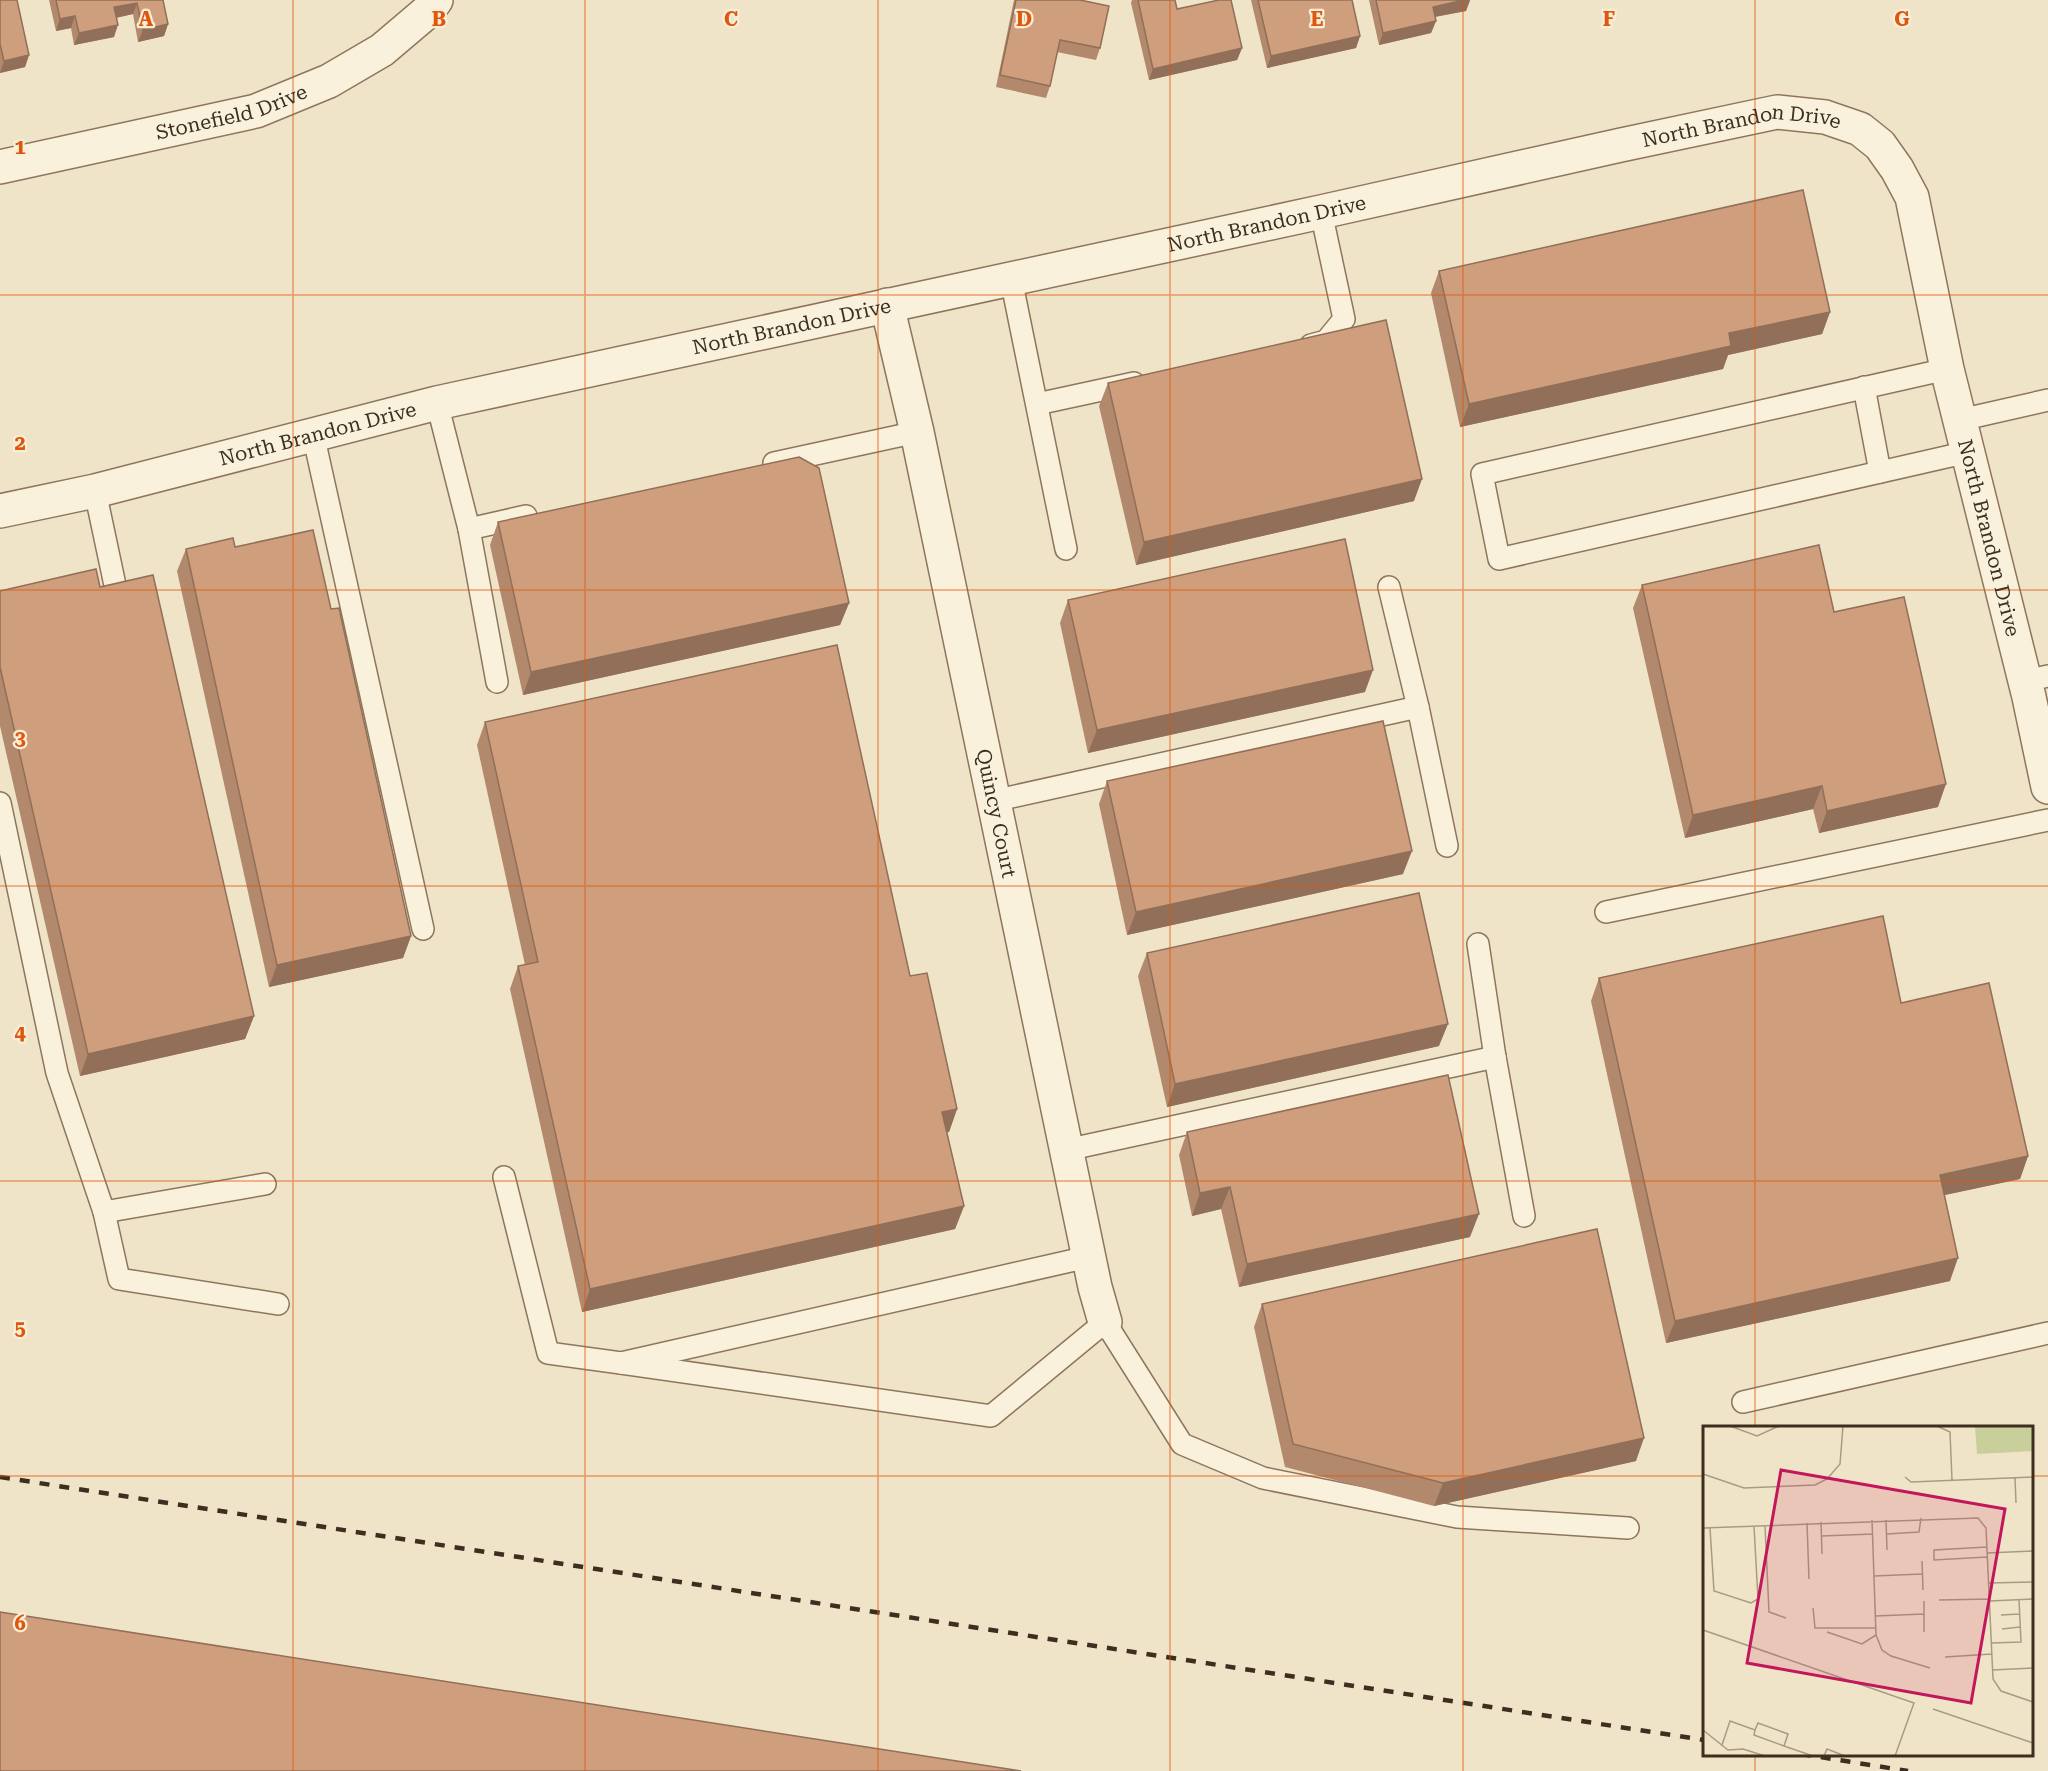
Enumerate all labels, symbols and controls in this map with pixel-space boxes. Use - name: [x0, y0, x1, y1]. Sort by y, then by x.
- text: A: [139, 7, 154, 31]
- text: B: [432, 7, 446, 31]
- text: C: [724, 7, 738, 31]
- text: D: [1016, 7, 1032, 31]
- text: E: [1311, 7, 1324, 31]
- text: F: [1603, 7, 1615, 31]
- text: G: [1894, 7, 1910, 31]
- street label: Stonefield Drive: [154, 79, 311, 145]
- street label: North Brandon Drive: [1640, 100, 1845, 152]
- text: 1: [14, 135, 26, 159]
- street label: North Brandon Drive: [1165, 190, 1368, 257]
- street label: North Brandon Drive: [690, 293, 893, 360]
- street label: North Brandon Drive: [217, 397, 419, 471]
- text: 2: [14, 431, 26, 455]
- street label: North Brandon Drive: [1953, 437, 2025, 639]
- text: 3: [14, 726, 26, 750]
- street label: Quincy Court: [971, 747, 1022, 880]
- text: 4: [14, 1021, 26, 1045]
- text: 5: [14, 1316, 26, 1340]
- inset map: [1703, 1426, 2033, 1756]
- text: 6: [14, 1611, 26, 1635]

